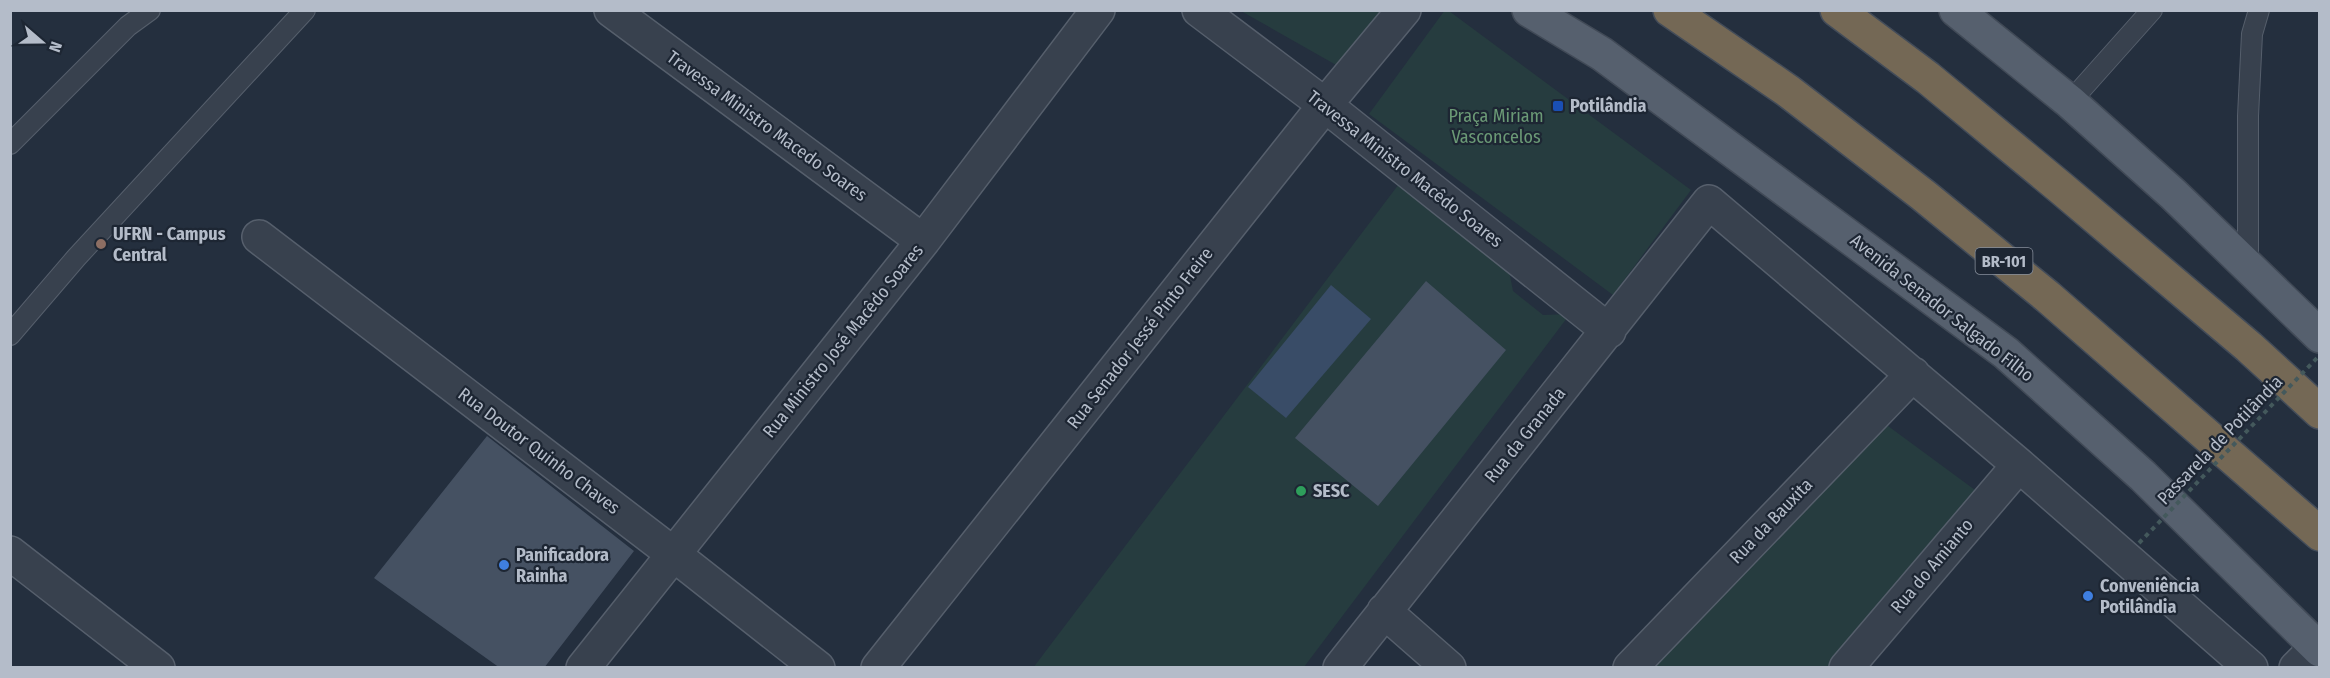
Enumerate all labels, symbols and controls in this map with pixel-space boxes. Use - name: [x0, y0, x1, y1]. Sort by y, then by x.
- north arrow: [12, 12, 72, 72]
- text: N: [45, 39, 66, 55]
- street label: Travessa Ministro Macedo Soares: [663, 46, 872, 206]
- street label: Travessa Ministro Macêdo Soares: [1303, 86, 1507, 252]
- place label: Potilândia: [1570, 95, 1647, 117]
- marker: Potilândia: [1551, 99, 1565, 113]
- park label: Praça Miriam Vasconcelos: [1449, 105, 1544, 148]
- place label: UFRN - Campus Central: [113, 223, 226, 266]
- street label: Avenida Senador Salgado Filho: [1846, 229, 2038, 387]
- marker: UFRN - Campus Central: [94, 237, 108, 251]
- street label: Rua Ministro José Macêdo Soares: [758, 240, 928, 442]
- street label: Rua Senador Jessé Pinto Freire: [1062, 243, 1218, 433]
- road number: BR-101: [1976, 248, 2032, 274]
- street label: Passarela de Potilândia: [2153, 371, 2287, 509]
- street label: Rua Doutor Quinho Chaves: [454, 383, 624, 519]
- street label: Rua da Granada: [1480, 383, 1570, 487]
- street label: Rua da Bauxita: [1725, 474, 1817, 568]
- place label: SESC: [1313, 480, 1350, 502]
- marker: SESC: [1294, 484, 1308, 498]
- street label: Rua do Amianto: [1886, 514, 1978, 618]
- place label: Panificadora Rainha: [516, 544, 609, 587]
- marker: Panificadora Rainha: [497, 558, 511, 572]
- place label: Conveniência Potilândia: [2100, 575, 2200, 618]
- marker: Conveniência Potilândia: [2081, 589, 2095, 603]

